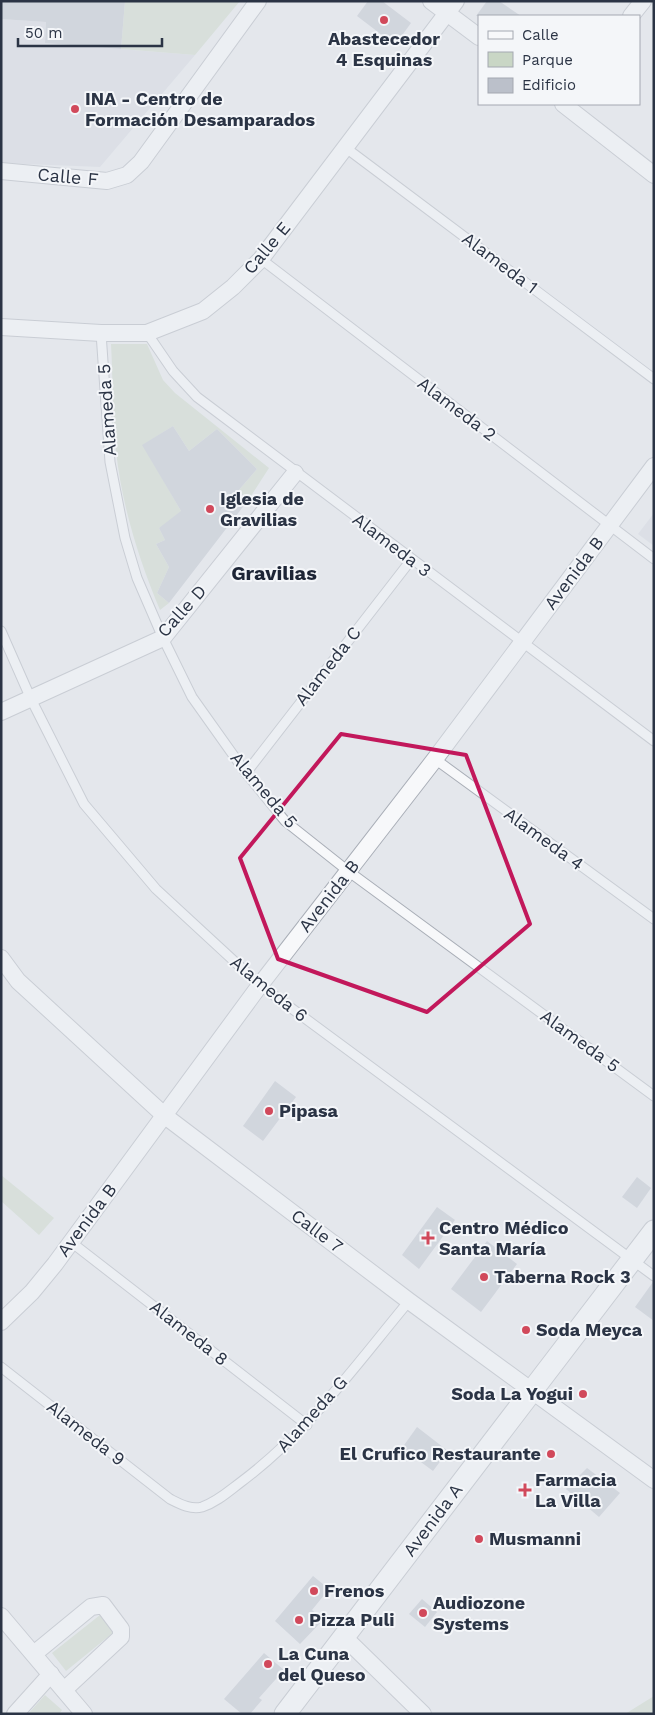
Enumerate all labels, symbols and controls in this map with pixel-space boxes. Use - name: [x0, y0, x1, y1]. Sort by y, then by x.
- marker: Abastecedor 4 Esquinas: [378, 14, 390, 26]
- scale bar: [18, 15, 161, 47]
- legend: [478, 15, 640, 105]
- text: 50 m: [25, 24, 62, 42]
- text: Calle: [522, 26, 559, 44]
- place label: Abastecedor 4 Esquinas: [328, 28, 440, 70]
- text: Parque: [522, 51, 573, 69]
- text: Edificio: [522, 76, 576, 94]
- place label: INA - Centro de Formación Desamparados: [85, 88, 315, 130]
- marker: INA - Centro de Formación Desamparados: [69, 103, 81, 115]
- street label: Calle F: [37, 163, 99, 190]
- street label: Calle E: [239, 217, 294, 278]
- street label: Alameda 1: [458, 227, 542, 298]
- street label: Alameda 5: [93, 363, 120, 457]
- street label: Alameda 2: [414, 372, 501, 445]
- place label: Iglesia de Gravilias: [220, 488, 304, 530]
- marker: Iglesia de Gravilias: [204, 503, 216, 515]
- street label: Alameda 3: [349, 508, 436, 581]
- street label: Avenida B: [539, 532, 608, 613]
- district label: Gravilias: [231, 561, 317, 585]
- street label: Calle D: [153, 580, 211, 641]
- street label: Alameda C: [290, 622, 365, 709]
- street label: Alameda 5: [227, 747, 302, 832]
- street label: Alameda 4: [500, 803, 588, 875]
- street label: Avenida B: [294, 855, 363, 936]
- street label: Alameda 6: [226, 951, 312, 1026]
- street label: Alameda 5: [537, 1005, 624, 1076]
- place label: Pipasa: [279, 1100, 338, 1121]
- marker: Pipasa: [263, 1105, 275, 1117]
- street label: Avenida B: [52, 1179, 121, 1260]
- street label: Calle 7: [287, 1204, 347, 1257]
- place label: Centro Médico Santa María: [439, 1217, 569, 1259]
- marker: Centro Médico Santa María: [421, 1231, 435, 1245]
- place label: Taberna Rock 3: [494, 1266, 631, 1287]
- marker: Taberna Rock 3: [478, 1271, 490, 1283]
- street label: Alameda 8: [146, 1296, 233, 1370]
- place label: Soda Meyca: [536, 1319, 643, 1340]
- marker: Soda Meyca: [520, 1324, 532, 1336]
- street label: Alameda G: [272, 1371, 351, 1456]
- place label: Soda La Yogui: [451, 1383, 573, 1404]
- marker: Soda La Yogui: [577, 1388, 589, 1400]
- street label: Alameda 9: [43, 1396, 130, 1470]
- place label: El Crufico Restaurante: [340, 1443, 541, 1464]
- marker: El Crufico Restaurante: [545, 1448, 557, 1460]
- place label: Farmacia La Villa: [535, 1469, 617, 1511]
- street label: Avenida A: [399, 1479, 467, 1560]
- marker: Farmacia La Villa: [519, 1484, 531, 1496]
- place label: Musmanni: [489, 1528, 581, 1549]
- marker: Musmanni: [473, 1533, 485, 1545]
- place label: Frenos: [324, 1580, 385, 1601]
- marker: Frenos: [308, 1585, 320, 1597]
- place label: Audiozone Systems: [433, 1592, 525, 1634]
- marker: Audiozone Systems: [417, 1607, 429, 1619]
- place label: Pizza Puli: [309, 1609, 395, 1630]
- marker: Pizza Puli: [293, 1614, 305, 1626]
- place label: La Cuna del Queso: [278, 1643, 366, 1685]
- marker: La Cuna del Queso: [262, 1658, 274, 1670]

